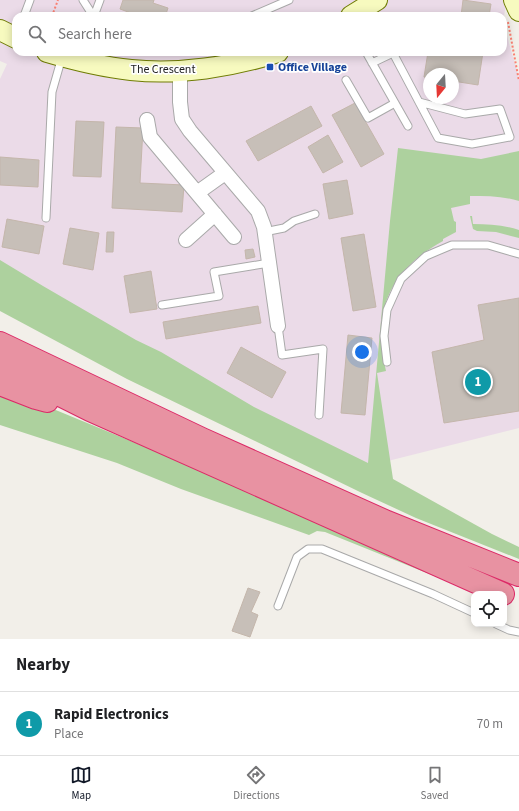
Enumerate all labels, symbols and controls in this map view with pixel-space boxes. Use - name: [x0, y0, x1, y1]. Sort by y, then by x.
- search box: [12, 12, 507, 56]
- icon: search: [26, 23, 48, 45]
- text: Search here: [58, 24, 132, 45]
- place label: Office Village: [278, 59, 347, 76]
- street label: The Crescent: [131, 61, 195, 78]
- marker: Office Village: [265, 62, 275, 72]
- north arrow: [423, 68, 459, 104]
- your location: [352, 342, 372, 362]
- pin: 1: [465, 367, 491, 397]
- map controls: [471, 591, 507, 627]
- button: locate: [471, 591, 507, 627]
- text: Nearby: [16, 653, 70, 677]
- text: Rapid Electronics: [54, 704, 169, 725]
- text: 1: [26, 715, 32, 733]
- text: 70 m: [477, 715, 503, 733]
- text: Place: [54, 725, 83, 743]
- tab: Map: [70, 764, 92, 803]
- tab: Directions: [233, 764, 280, 803]
- tab: Saved: [421, 764, 449, 803]

